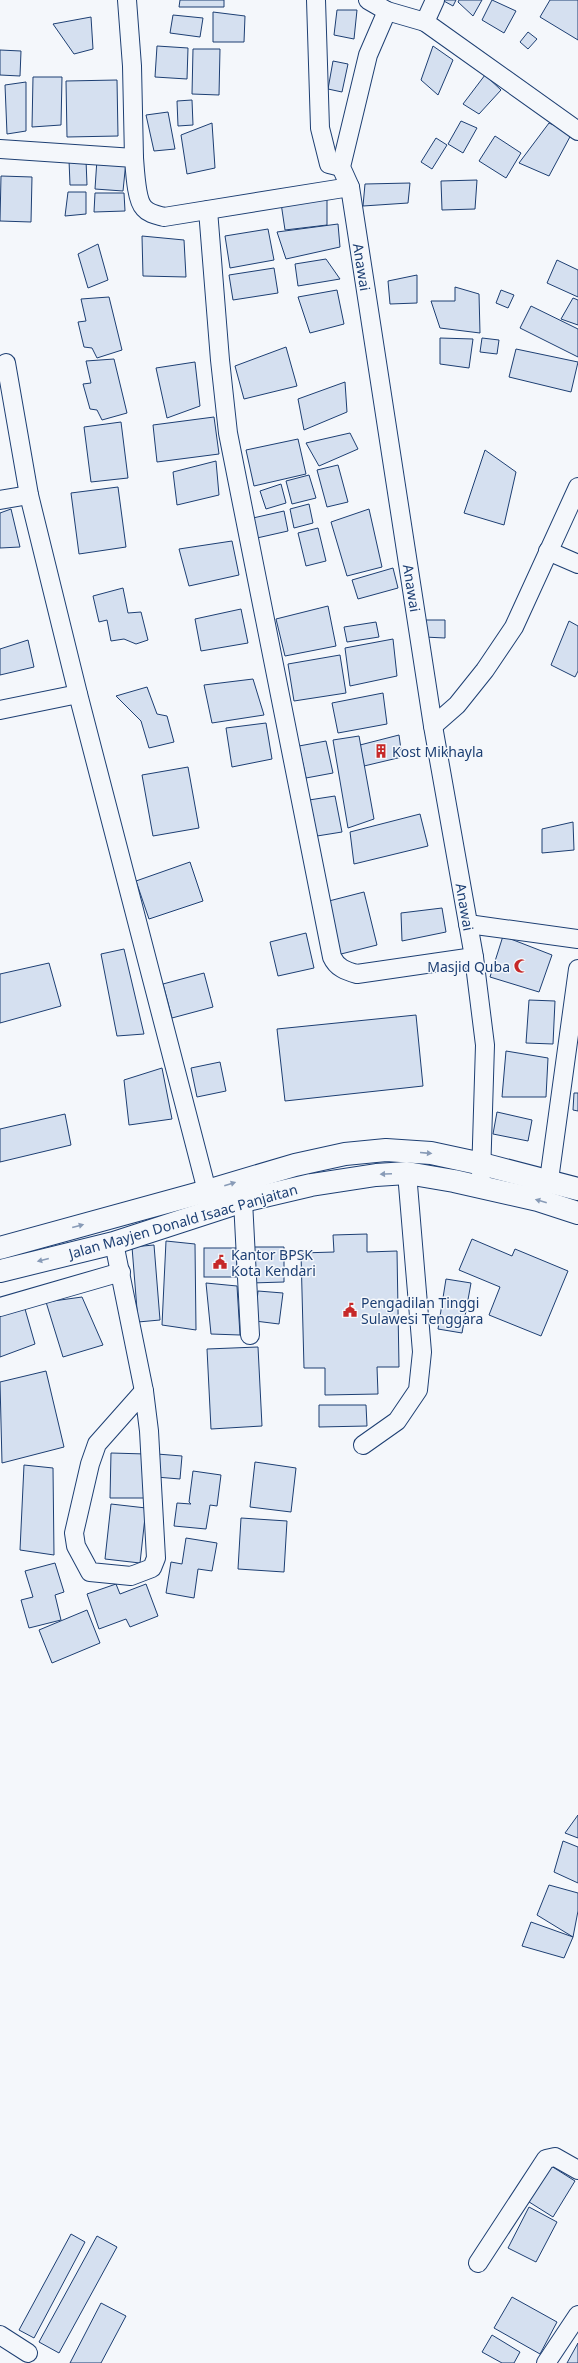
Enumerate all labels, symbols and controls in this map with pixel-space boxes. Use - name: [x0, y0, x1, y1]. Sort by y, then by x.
- street label: Anawai: [349, 242, 375, 292]
- street label: Anawai: [399, 563, 425, 613]
- place label: Kost Mikhayla: [392, 742, 483, 761]
- building icon: Kost Mikhayla: [373, 743, 389, 759]
- street label: Anawai: [451, 882, 479, 932]
- place label: Masjid Quba: [427, 957, 510, 976]
- mosque icon: Masjid Quba: [513, 958, 529, 974]
- one-way arrow: [420, 1150, 432, 1156]
- one-way arrow: [380, 1171, 392, 1178]
- street label: Jalan Mayjen Donald Isaac Panjaitan: [64, 1179, 300, 1263]
- one-way arrow: [225, 1181, 237, 1187]
- one-way arrow: [534, 1198, 546, 1204]
- one-way arrow: [72, 1223, 84, 1229]
- place label: Kantor BPSK Kota Kendari: [231, 1245, 316, 1280]
- public building icon: Kantor BPSK Kota Kendari: [212, 1254, 228, 1270]
- one-way arrow: [37, 1257, 49, 1263]
- place label: Pengadilan Tinggi Sulawesi Tenggara: [361, 1293, 483, 1328]
- public building icon: Pengadilan Tinggi Sulawesi Tenggara: [342, 1302, 358, 1318]

